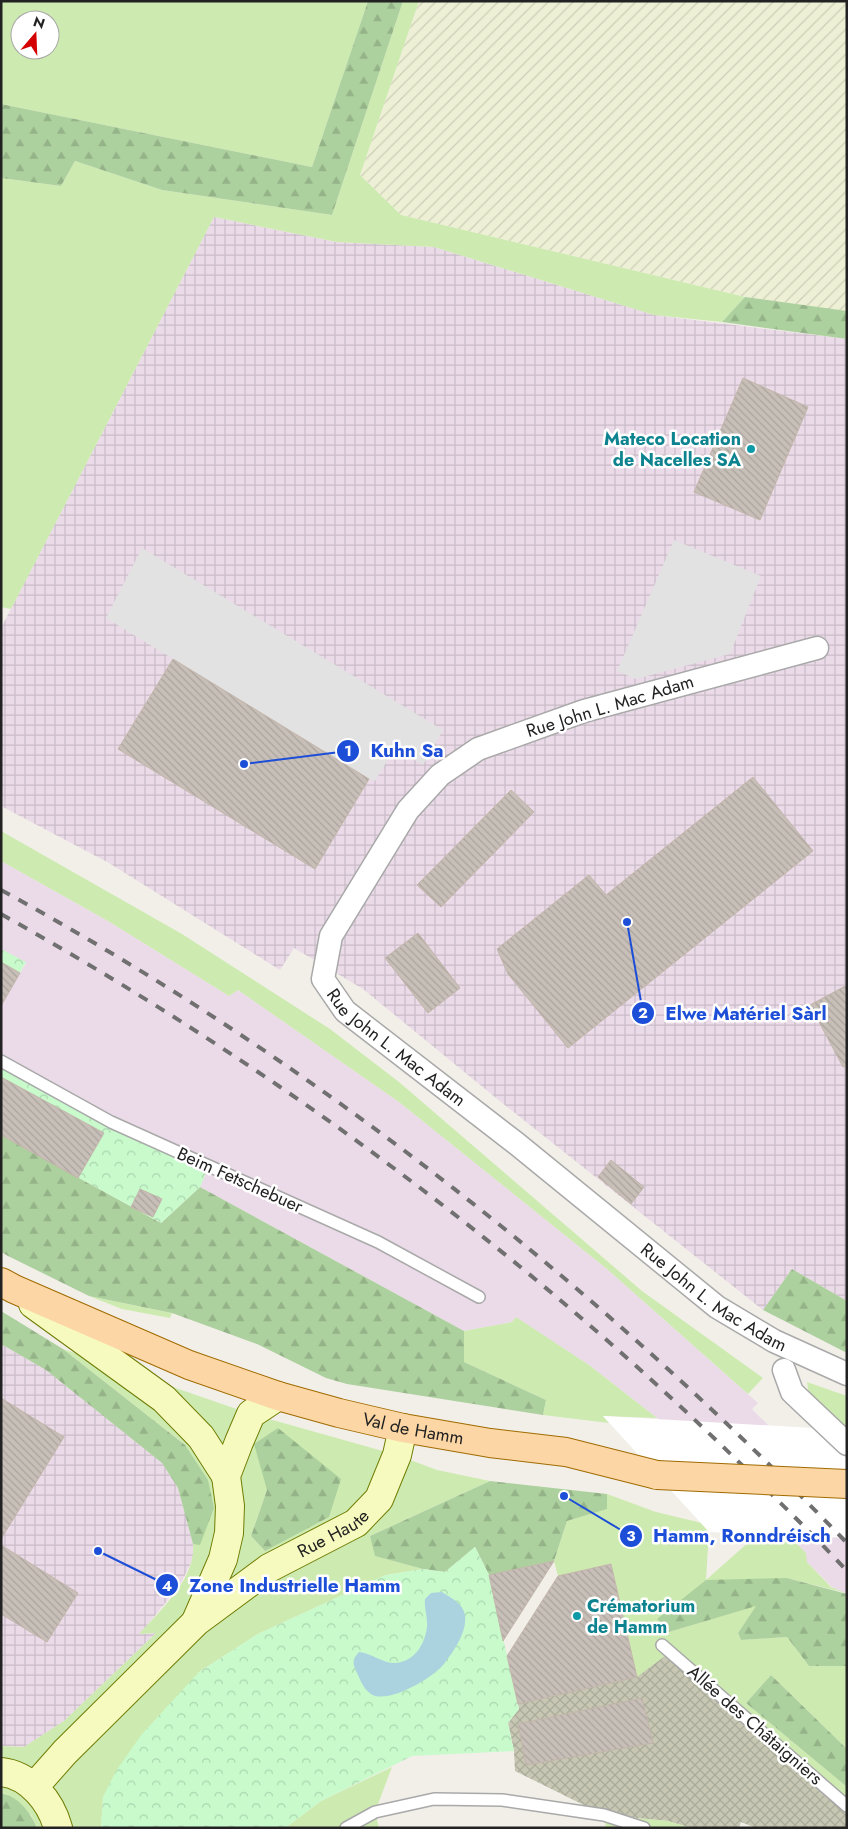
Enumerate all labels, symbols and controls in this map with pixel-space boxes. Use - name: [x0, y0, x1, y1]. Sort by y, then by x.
- north arrow: [10, 10, 60, 60]
- text: N: [31, 11, 48, 34]
- place label: Mateco Location de Nacelles SA: [604, 426, 742, 473]
- marker: Mateco Location de Nacelles SA: [745, 443, 757, 455]
- street label: Rue John L. Mac Adam: [523, 668, 697, 744]
- callout: Kuhn Sa: [335, 734, 453, 768]
- text: Kuhn Sa: [370, 737, 444, 764]
- text: 1: [344, 740, 352, 762]
- street label: Rue John L. Mac Adam: [320, 983, 471, 1113]
- callout: Elwe Matériel Sàrl: [630, 996, 837, 1030]
- text: Elwe Matériel Sàrl: [665, 1000, 827, 1027]
- text: 2: [638, 1002, 648, 1024]
- street label: Beim Fetschebuer: [173, 1141, 308, 1220]
- street label: Rue John L. Mac Adam: [635, 1237, 791, 1358]
- street label: Val de Hamm: [360, 1406, 466, 1451]
- street label: Rue Haute: [293, 1504, 375, 1564]
- callout: Hamm, Ronndréisch: [618, 1519, 841, 1553]
- text: Hamm, Ronndréisch: [653, 1522, 831, 1549]
- text: 3: [626, 1525, 636, 1547]
- callout: Zone Industrielle Hamm: [155, 1568, 411, 1602]
- text: Zone Industrielle Hamm: [189, 1572, 401, 1599]
- text: 4: [162, 1575, 172, 1597]
- place label: Crématorium de Hamm: [587, 1593, 695, 1640]
- marker: Crématorium de Hamm: [571, 1610, 583, 1622]
- street label: Allée des Châtaigniers: [682, 1659, 828, 1791]

